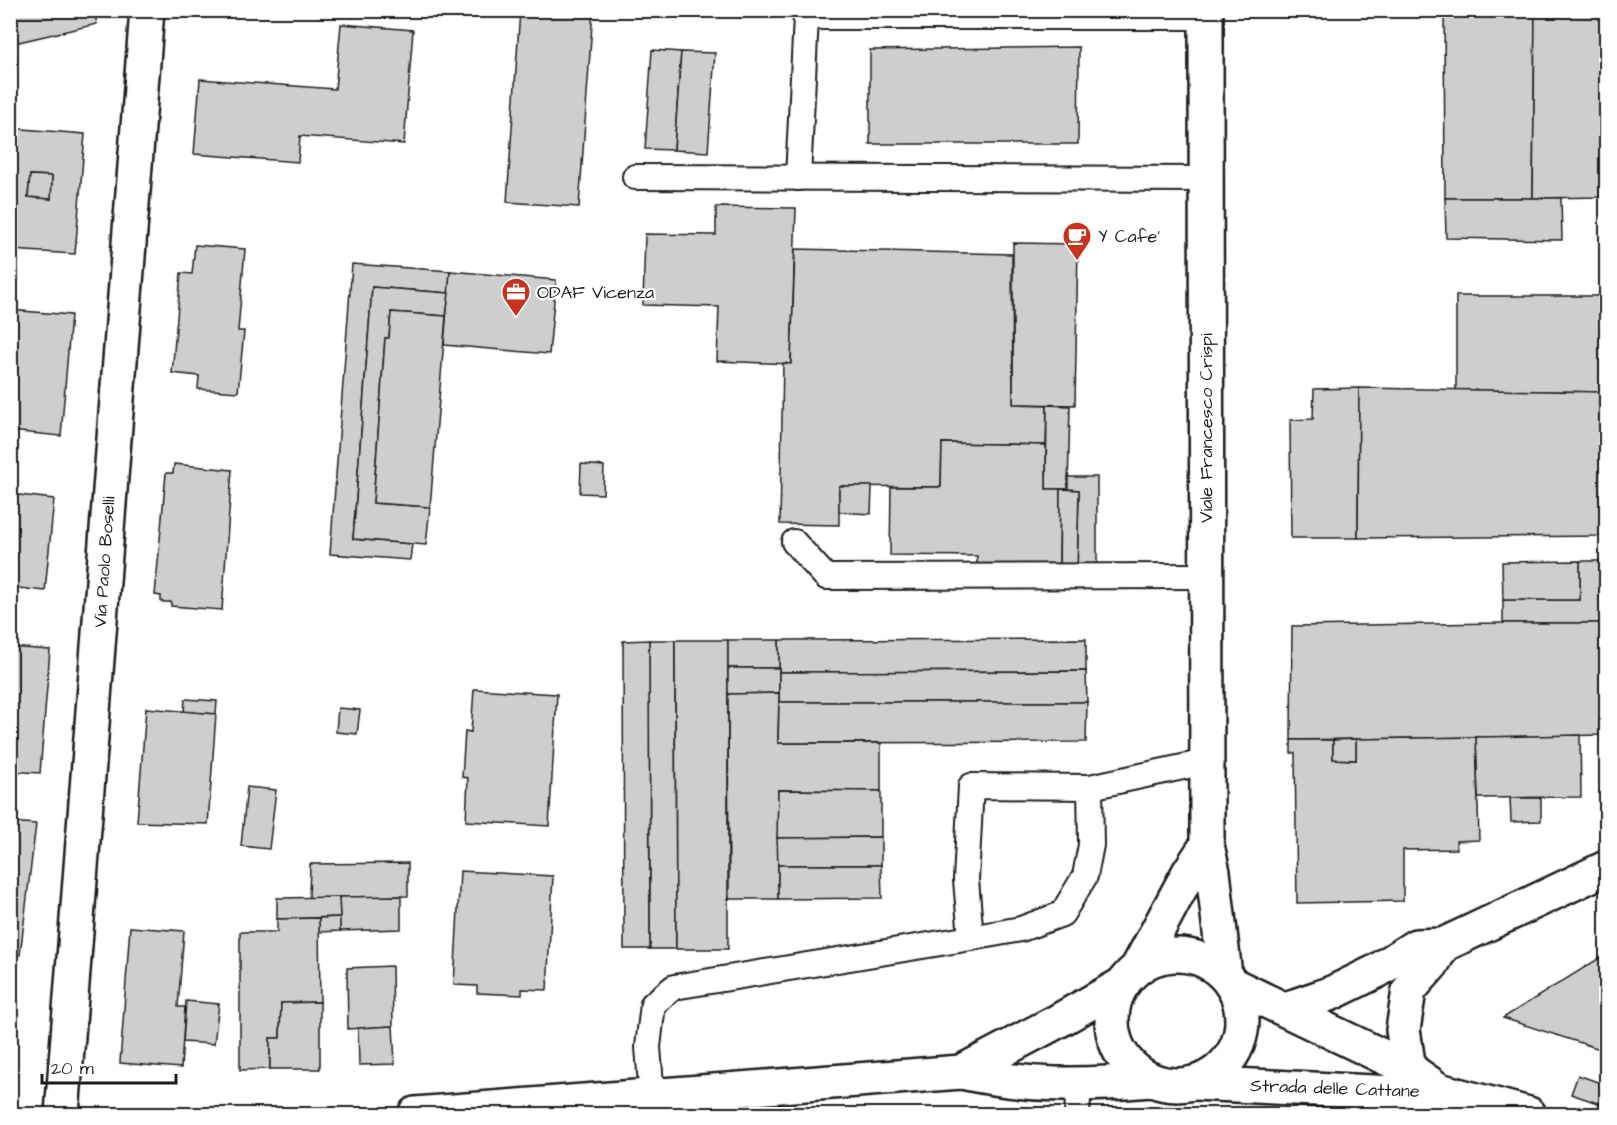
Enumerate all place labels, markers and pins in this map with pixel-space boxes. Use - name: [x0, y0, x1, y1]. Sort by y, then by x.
- cafe icon: Y Cafe': [1061, 220, 1093, 262]
- place label: Y Cafe': [1098, 224, 1160, 249]
- office icon: ODAF Vicenza: [500, 276, 532, 318]
- place label: ODAF Vicenza: [537, 280, 654, 305]

